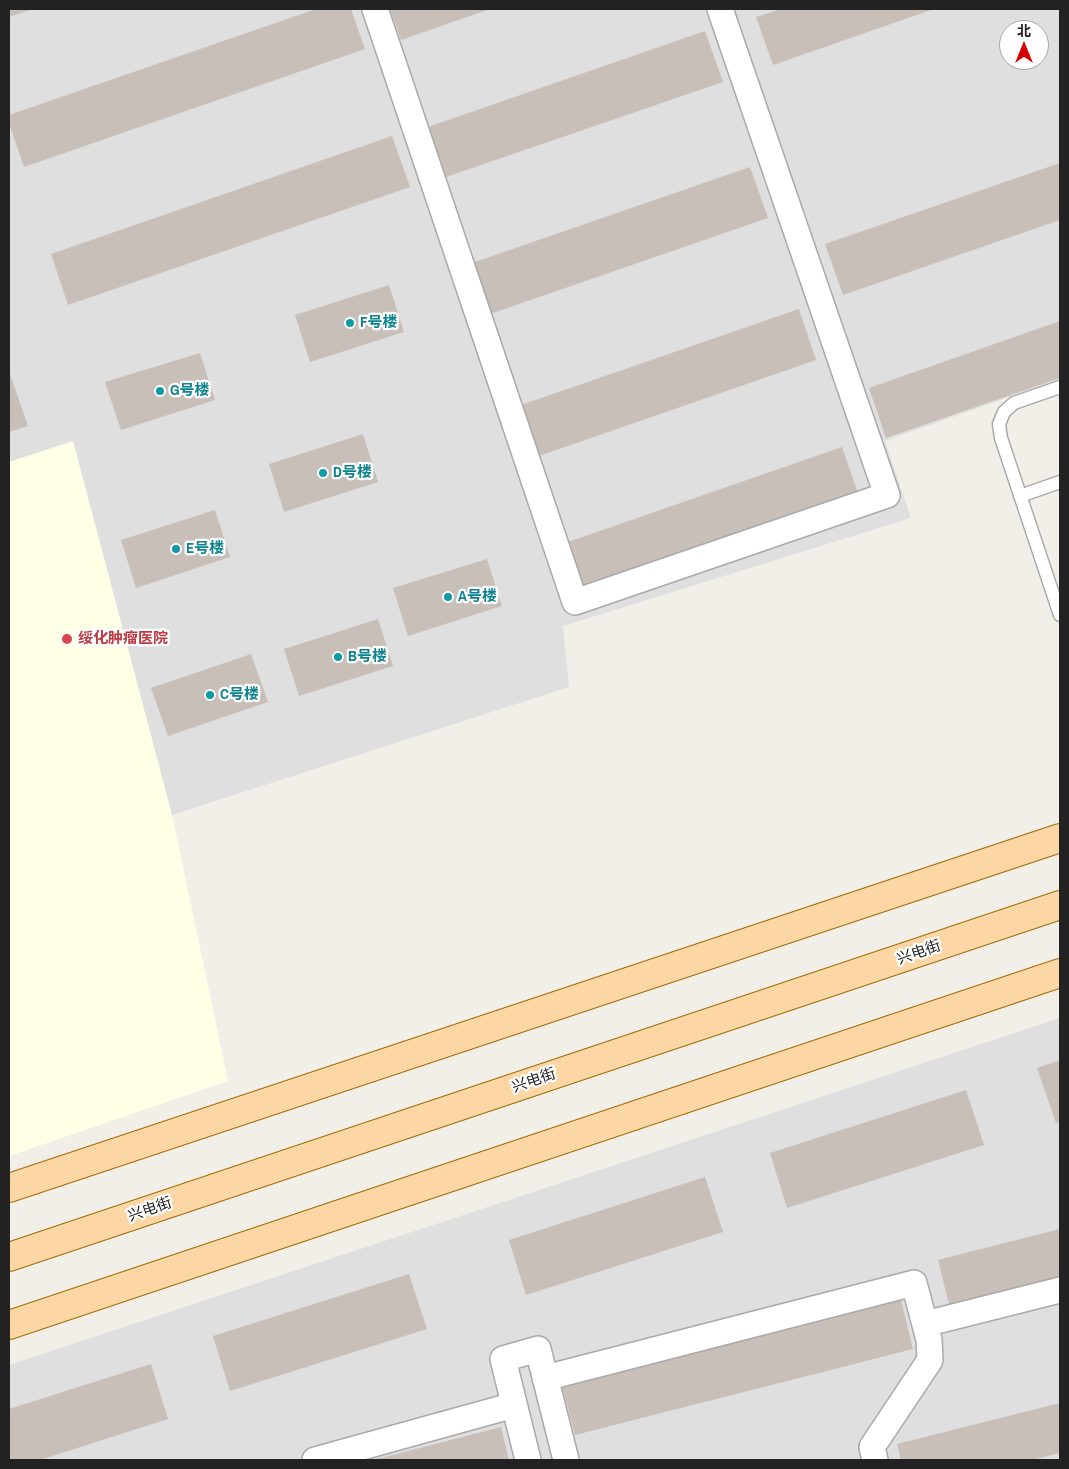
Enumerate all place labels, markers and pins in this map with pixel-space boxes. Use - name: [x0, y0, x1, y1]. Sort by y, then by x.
- place label: F号楼: [360, 314, 398, 332]
- marker: F号楼: [344, 317, 356, 329]
- place label: G号楼: [170, 382, 210, 400]
- marker: G号楼: [154, 385, 166, 397]
- place label: D号楼: [333, 464, 372, 482]
- marker: D号楼: [317, 467, 329, 479]
- place label: E号楼: [186, 540, 224, 558]
- marker: E号楼: [170, 543, 182, 555]
- place label: A号楼: [458, 588, 497, 606]
- marker: A号楼: [442, 591, 454, 603]
- place label: 绥化肿瘤医院: [78, 630, 168, 648]
- marker: 绥化肿瘤医院: [60, 632, 74, 646]
- place label: B号楼: [348, 648, 387, 666]
- marker: B号楼: [332, 651, 344, 663]
- place label: C号楼: [220, 686, 259, 704]
- marker: C号楼: [204, 689, 216, 701]

